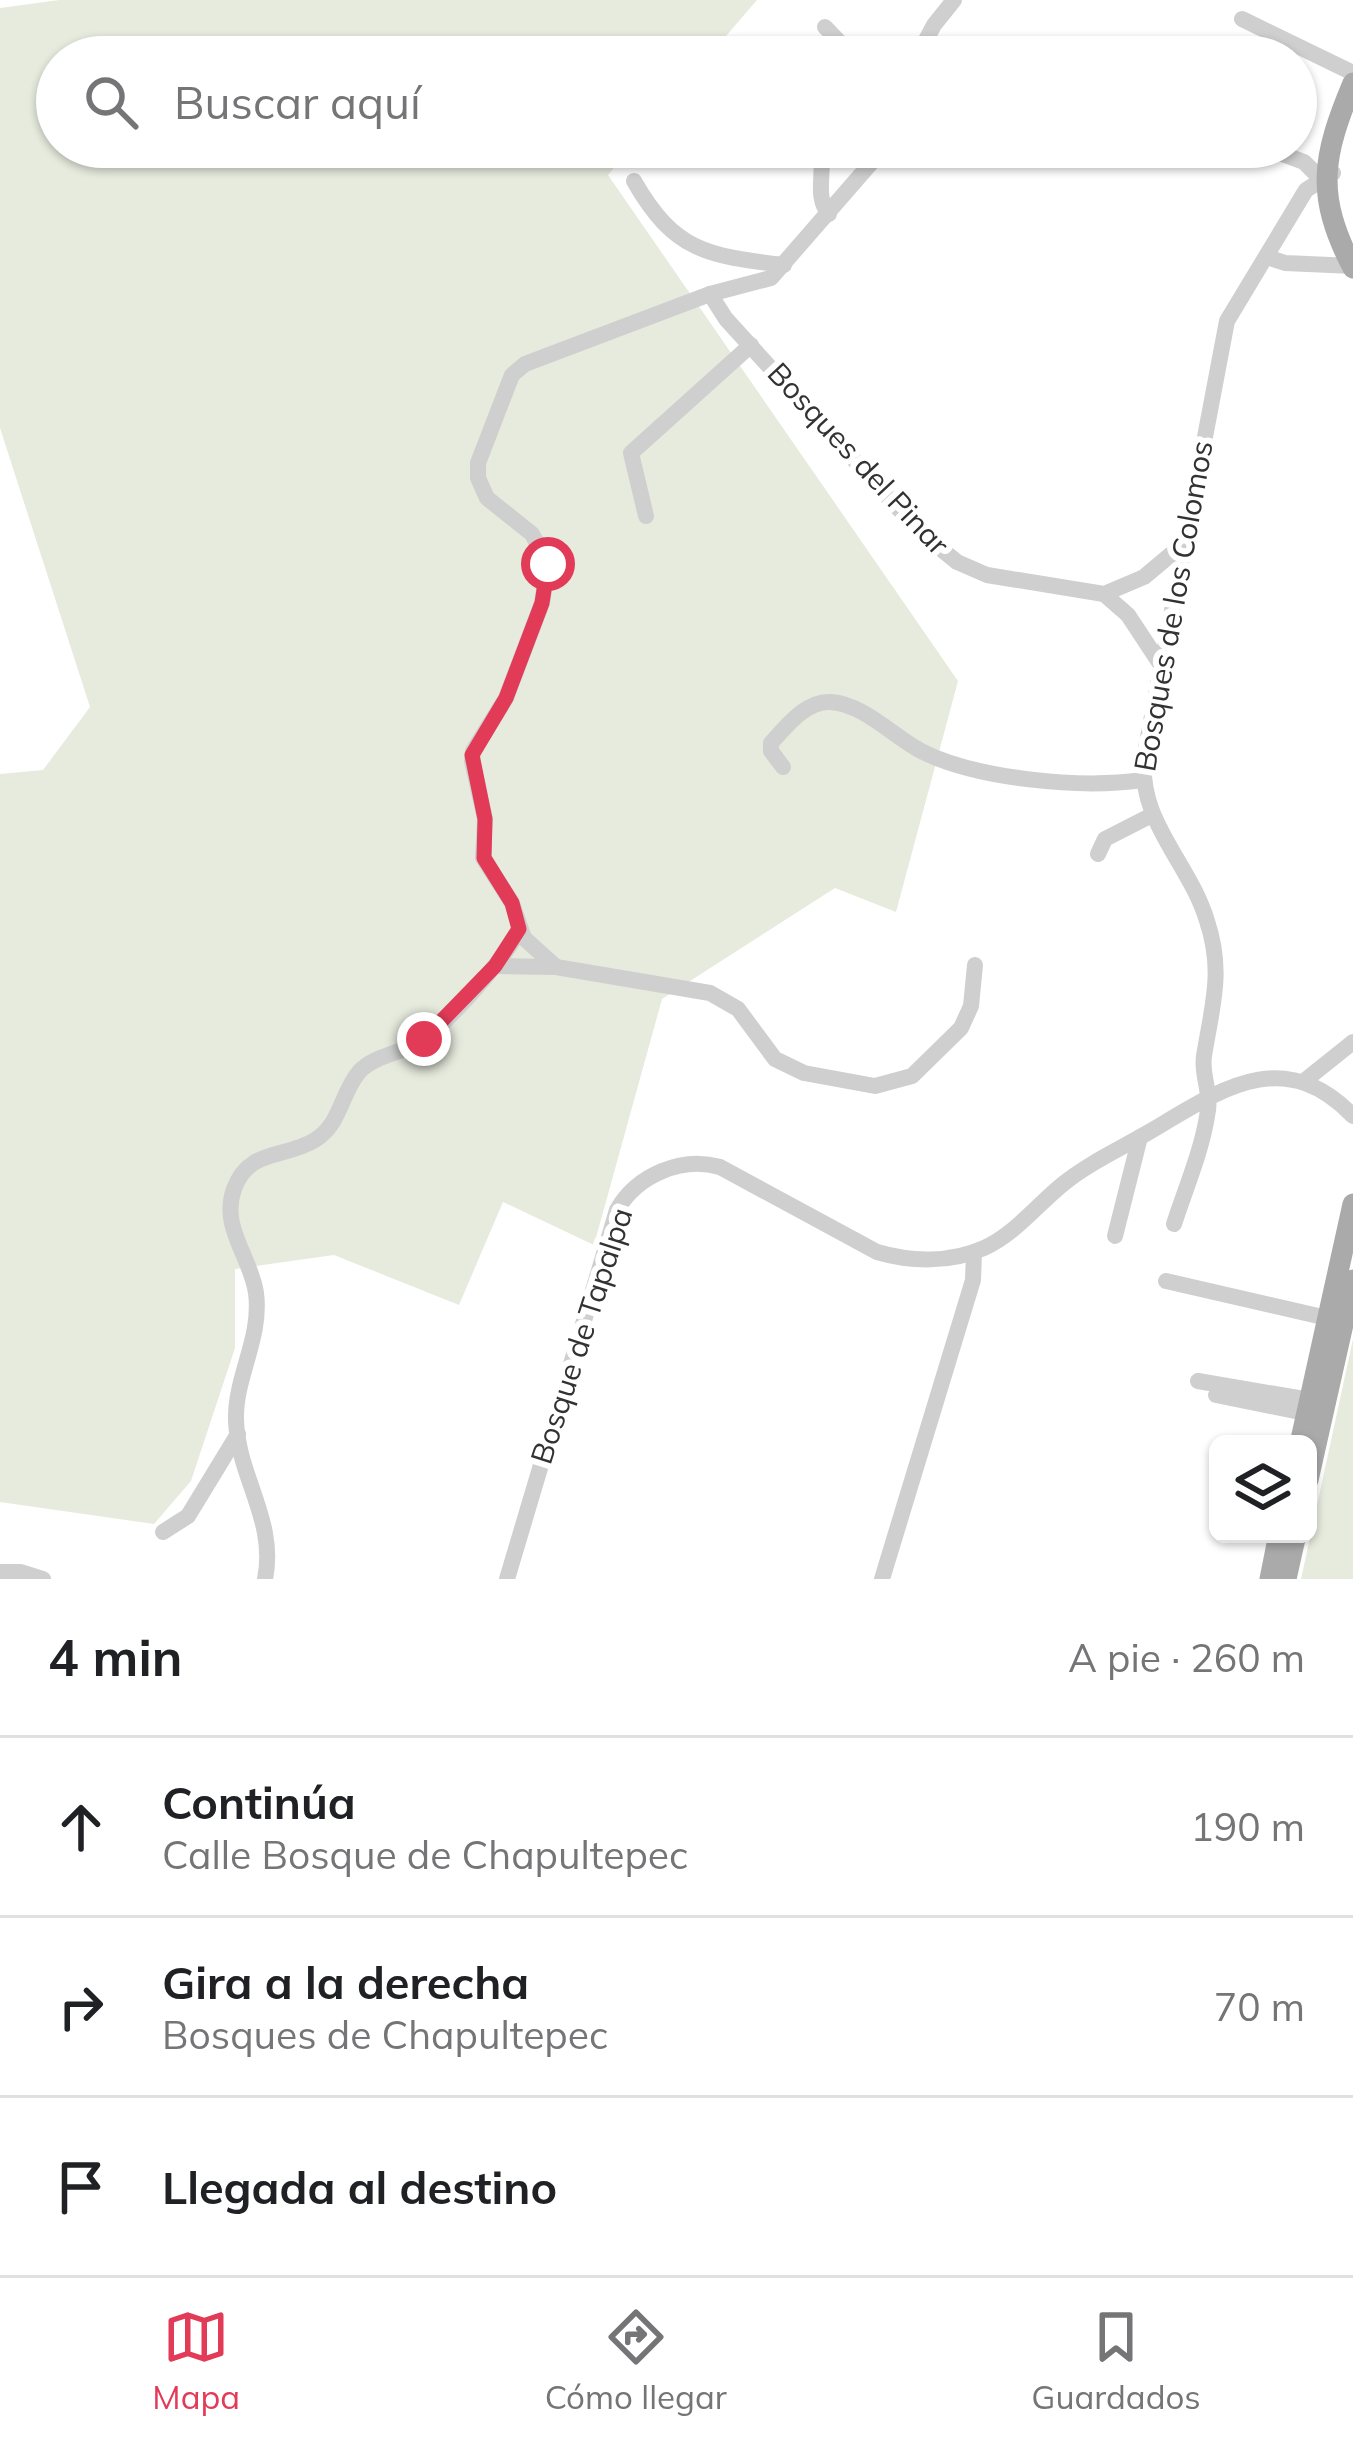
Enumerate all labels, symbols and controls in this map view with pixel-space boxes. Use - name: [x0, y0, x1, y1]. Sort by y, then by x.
- search box: [36, 36, 1317, 168]
- icon: search: [78, 69, 144, 135]
- text: Buscar aquí: [174, 74, 421, 130]
- street label: Bosques del Pinar: [760, 354, 958, 562]
- street label: Bosques de los Colomos: [1125, 438, 1221, 774]
- route start: [521, 537, 575, 591]
- route end: [397, 1012, 451, 1066]
- street label: Bosque de Tapalpa: [522, 1203, 640, 1469]
- map controls: [1209, 1435, 1317, 1543]
- button: layers: [1209, 1435, 1317, 1543]
- text: 4 min: [48, 1625, 183, 1689]
- text: A pie · 260 m: [1068, 1633, 1305, 1682]
- text: Continúa: [162, 1774, 356, 1830]
- icon: ahead: [48, 1794, 114, 1860]
- text: 190 m: [1190, 1802, 1305, 1851]
- text: Calle Bosque de Chapultepec: [162, 1830, 688, 1879]
- text: Gira a la derecha: [162, 1954, 529, 2010]
- icon: right: [48, 1974, 114, 2040]
- text: 70 m: [1214, 1982, 1305, 2031]
- text: Bosques de Chapultepec: [162, 2010, 608, 2059]
- icon: arrive: [48, 2154, 114, 2220]
- text: Llegada al destino: [162, 2159, 557, 2215]
- tab: Mapa: [152, 2304, 240, 2417]
- tab: Cómo llegar: [545, 2304, 727, 2417]
- tab: Guardados: [1031, 2304, 1201, 2417]

